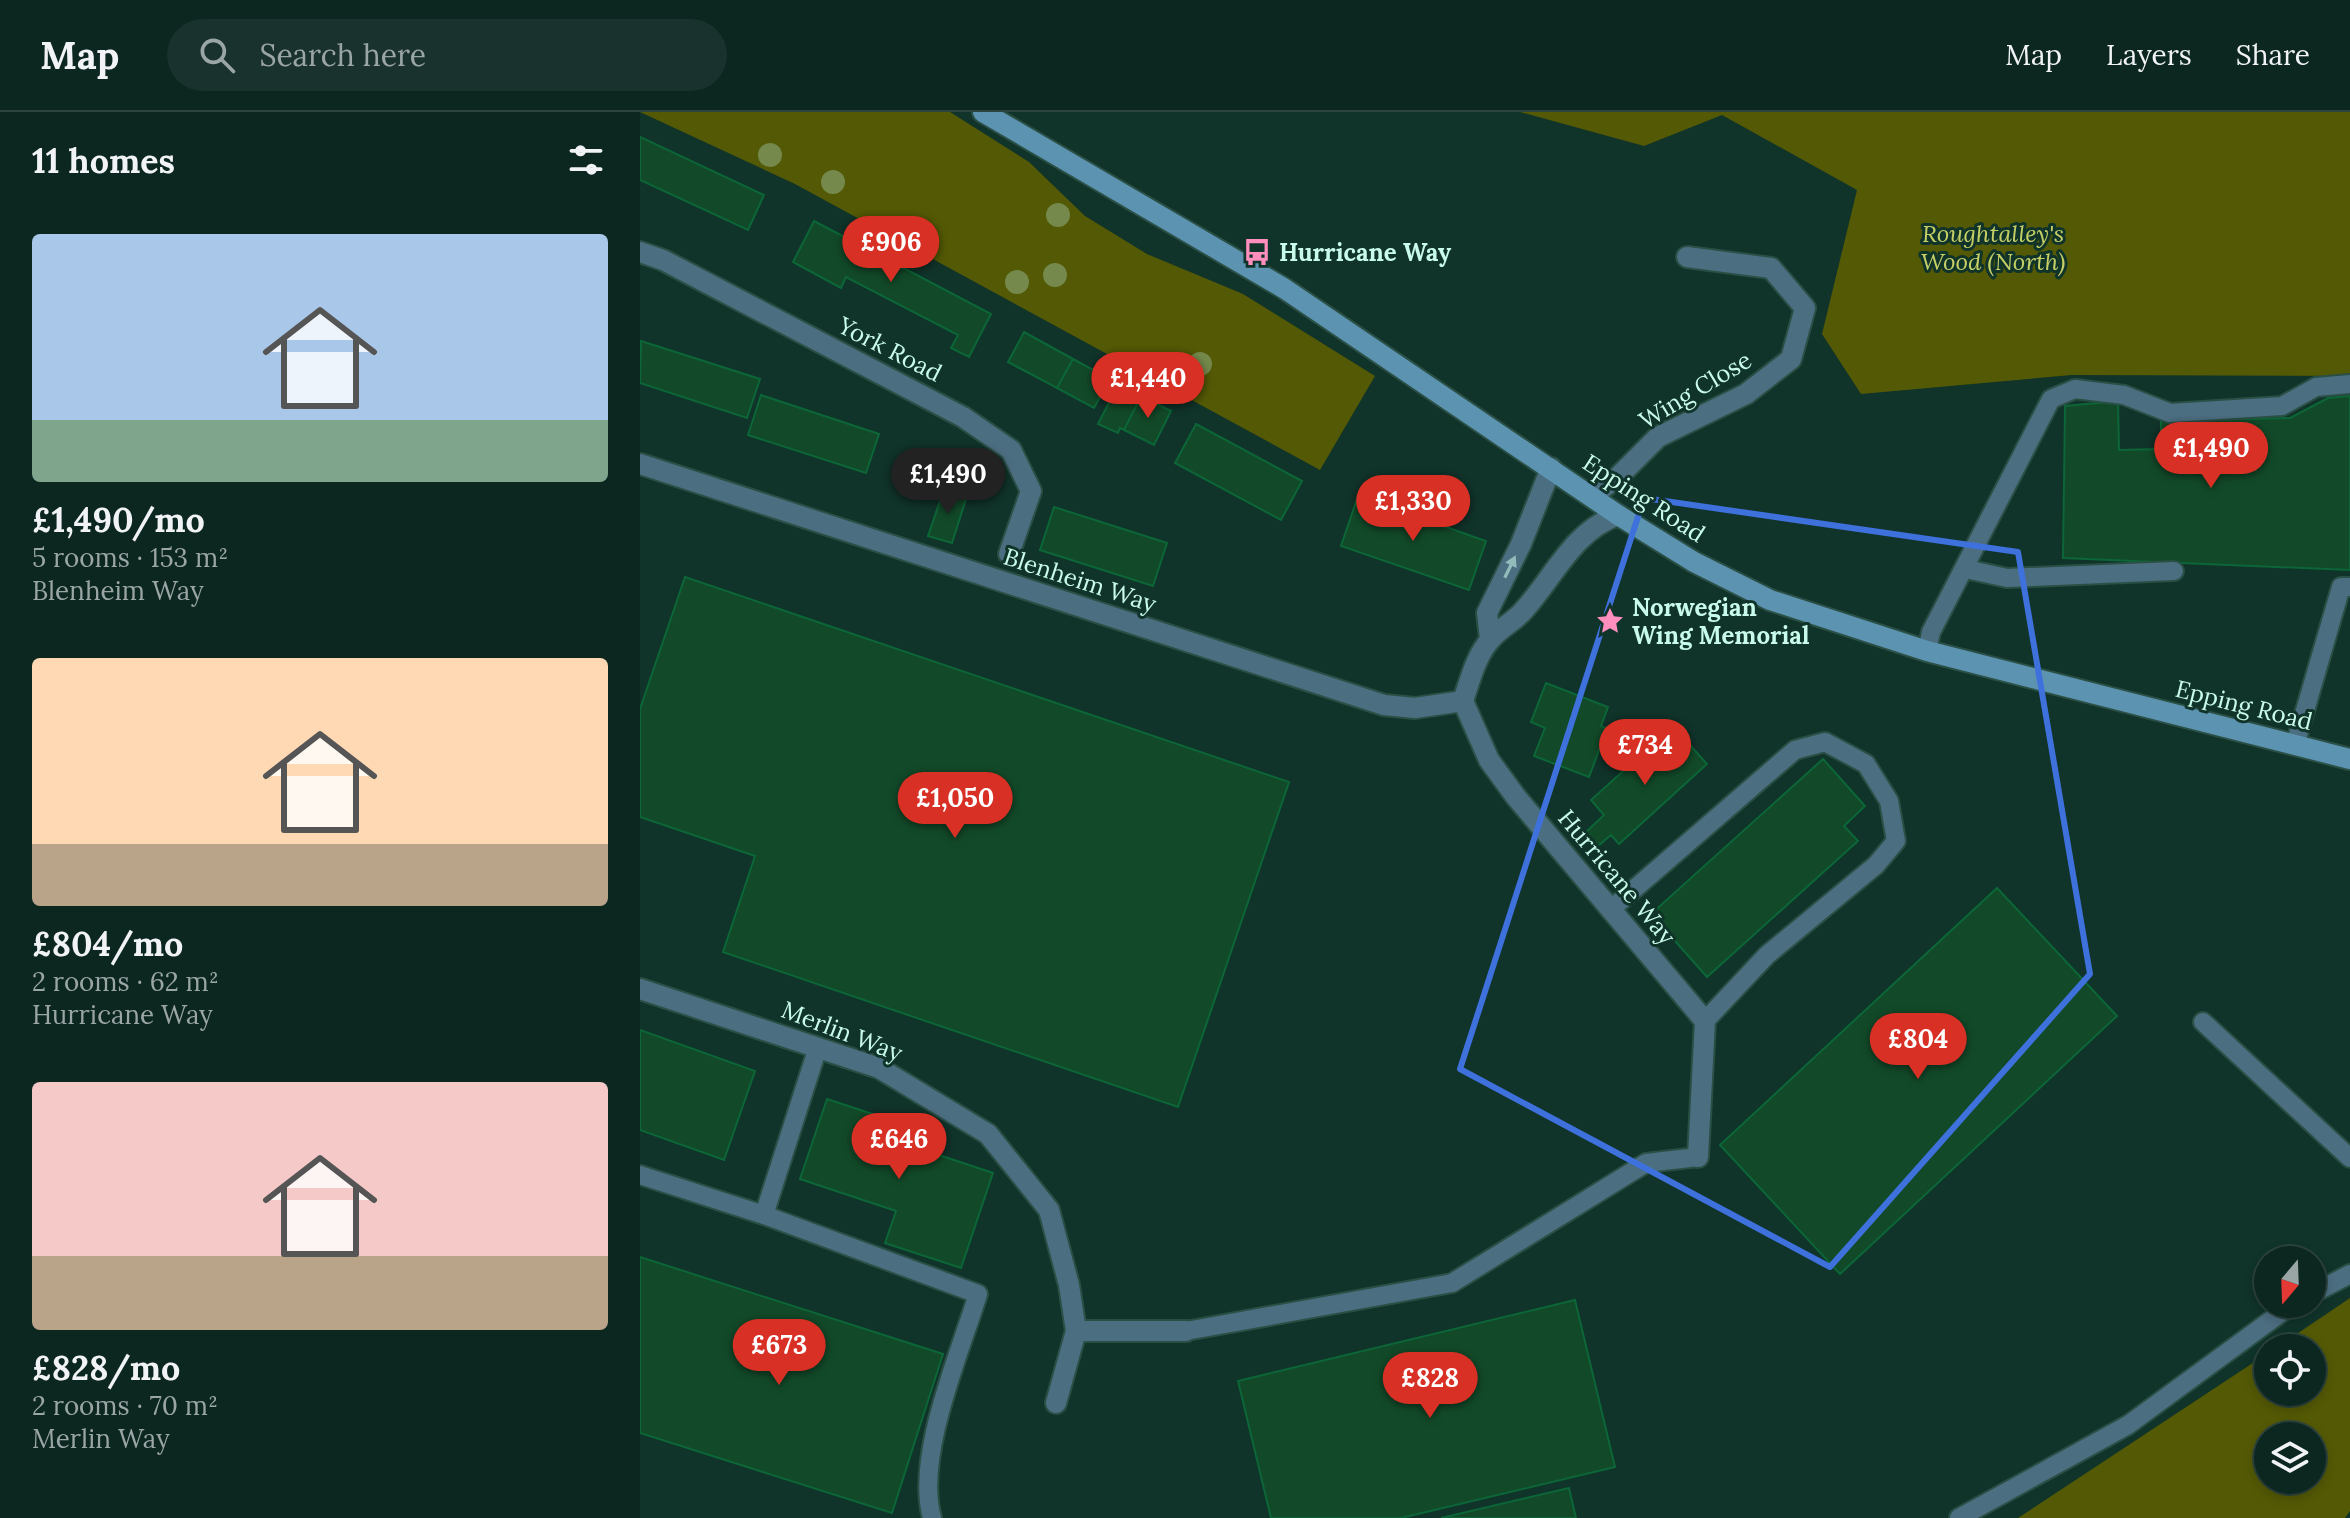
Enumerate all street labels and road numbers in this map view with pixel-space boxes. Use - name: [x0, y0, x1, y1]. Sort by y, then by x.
- street label: York Road: [832, 309, 947, 388]
- street label: Wing Close: [1633, 344, 1757, 436]
- street label: Epping Road: [1577, 447, 1711, 549]
- street label: Blenheim Way: [1000, 541, 1160, 619]
- street label: Epping Road: [2172, 673, 2316, 737]
- street label: Hurricane Way: [1551, 803, 1683, 951]
- street label: Merlin Way: [777, 994, 907, 1068]

